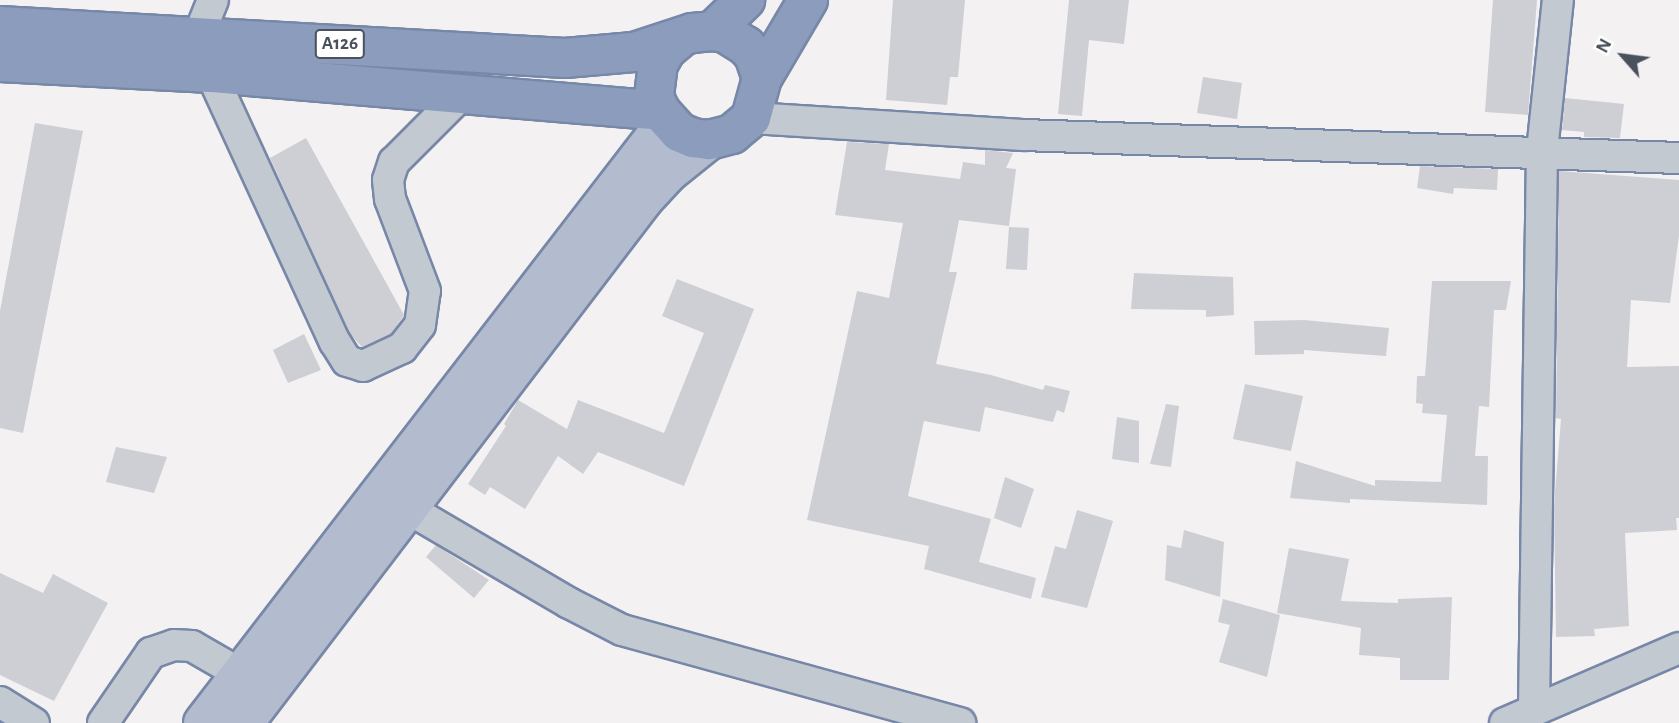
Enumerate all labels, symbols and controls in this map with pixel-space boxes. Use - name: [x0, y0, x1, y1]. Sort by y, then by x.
- north arrow: [1588, 21, 1658, 91]
- road number: A126: [314, 28, 366, 60]
- text: N: [1593, 36, 1616, 56]

